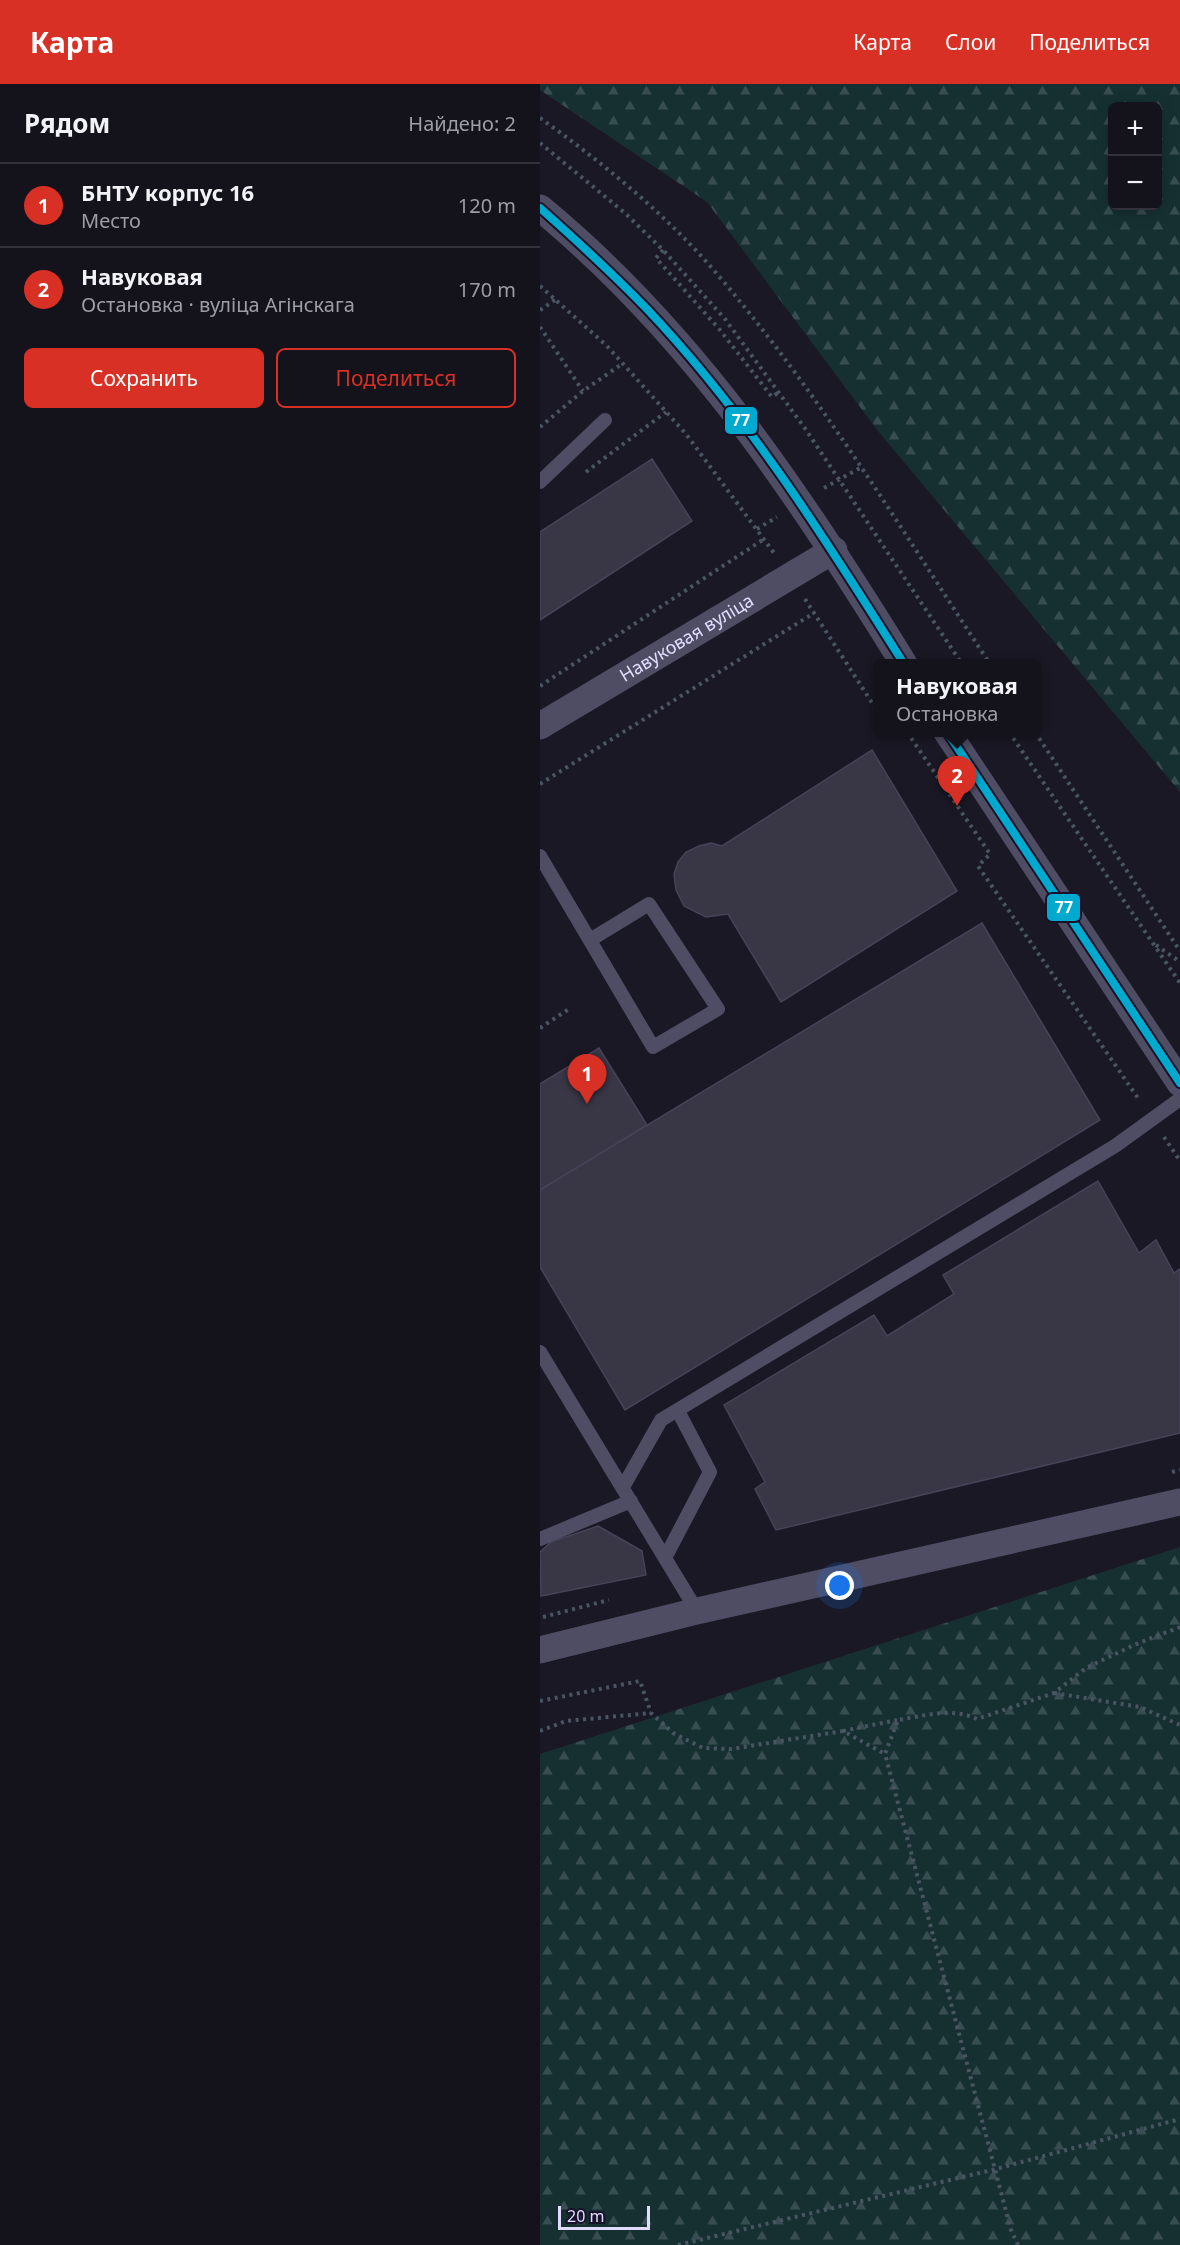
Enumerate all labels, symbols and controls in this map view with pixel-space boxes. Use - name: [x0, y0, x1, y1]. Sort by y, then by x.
- text: Карта: [30, 23, 114, 61]
- text: Карта: [853, 28, 912, 56]
- text: Слои: [945, 28, 996, 56]
- text: Поделиться: [1029, 28, 1150, 56]
- map controls: [1108, 102, 1162, 210]
- button: +: [1108, 102, 1162, 156]
- text: Рядом: [24, 105, 110, 141]
- text: Найдено: 2: [408, 110, 516, 137]
- button: −: [1108, 156, 1162, 210]
- text: БНТУ корпус 16: [81, 177, 254, 207]
- text: 1: [38, 192, 49, 219]
- text: 120 m: [458, 192, 516, 219]
- text: Место: [81, 207, 141, 234]
- text: Навуковая: [81, 261, 203, 291]
- text: 2: [38, 276, 49, 303]
- text: 170 m: [458, 276, 516, 303]
- text: Остановка · вуліца Агінскага: [81, 291, 355, 318]
- button: Сохранить: [24, 348, 264, 408]
- button: Поделиться: [276, 348, 516, 408]
- line badge: 77: [724, 406, 758, 435]
- text: 77: [732, 409, 750, 431]
- street label: Навуковая вуліца: [615, 588, 758, 687]
- popup: [873, 659, 1041, 737]
- text: Навуковая: [896, 670, 1018, 700]
- text: Остановка: [896, 700, 998, 727]
- pin: 2: [938, 756, 976, 806]
- line badge: 77: [1046, 893, 1081, 922]
- text: 77: [1055, 896, 1073, 918]
- pin: 1: [568, 1054, 606, 1104]
- your location: [825, 1571, 854, 1600]
- scale bar: [558, 2203, 650, 2230]
- text: 20 m: [567, 2205, 604, 2227]

